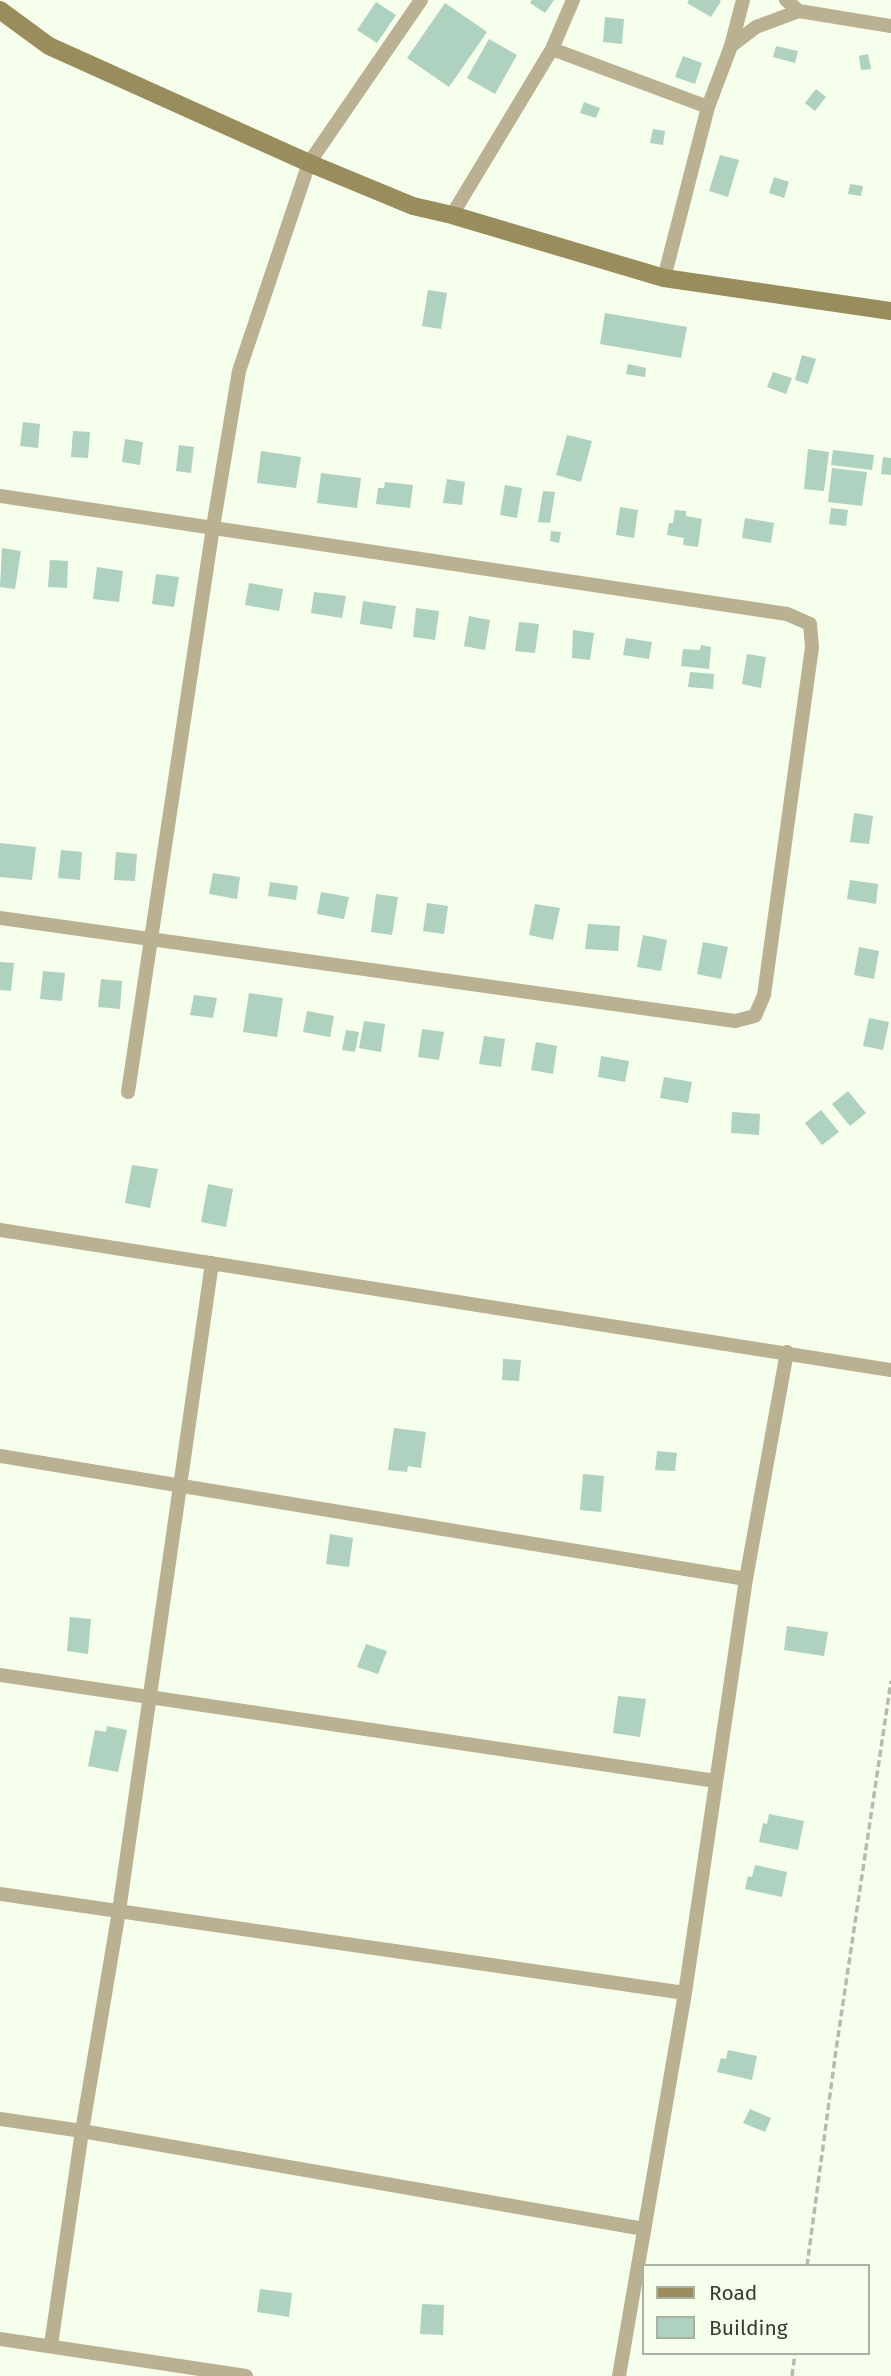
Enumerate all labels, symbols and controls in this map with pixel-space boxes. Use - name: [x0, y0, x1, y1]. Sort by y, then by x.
- legend: [642, 2264, 870, 2355]
- text: Road: [709, 2280, 757, 2306]
- text: Building: [709, 2315, 788, 2341]

